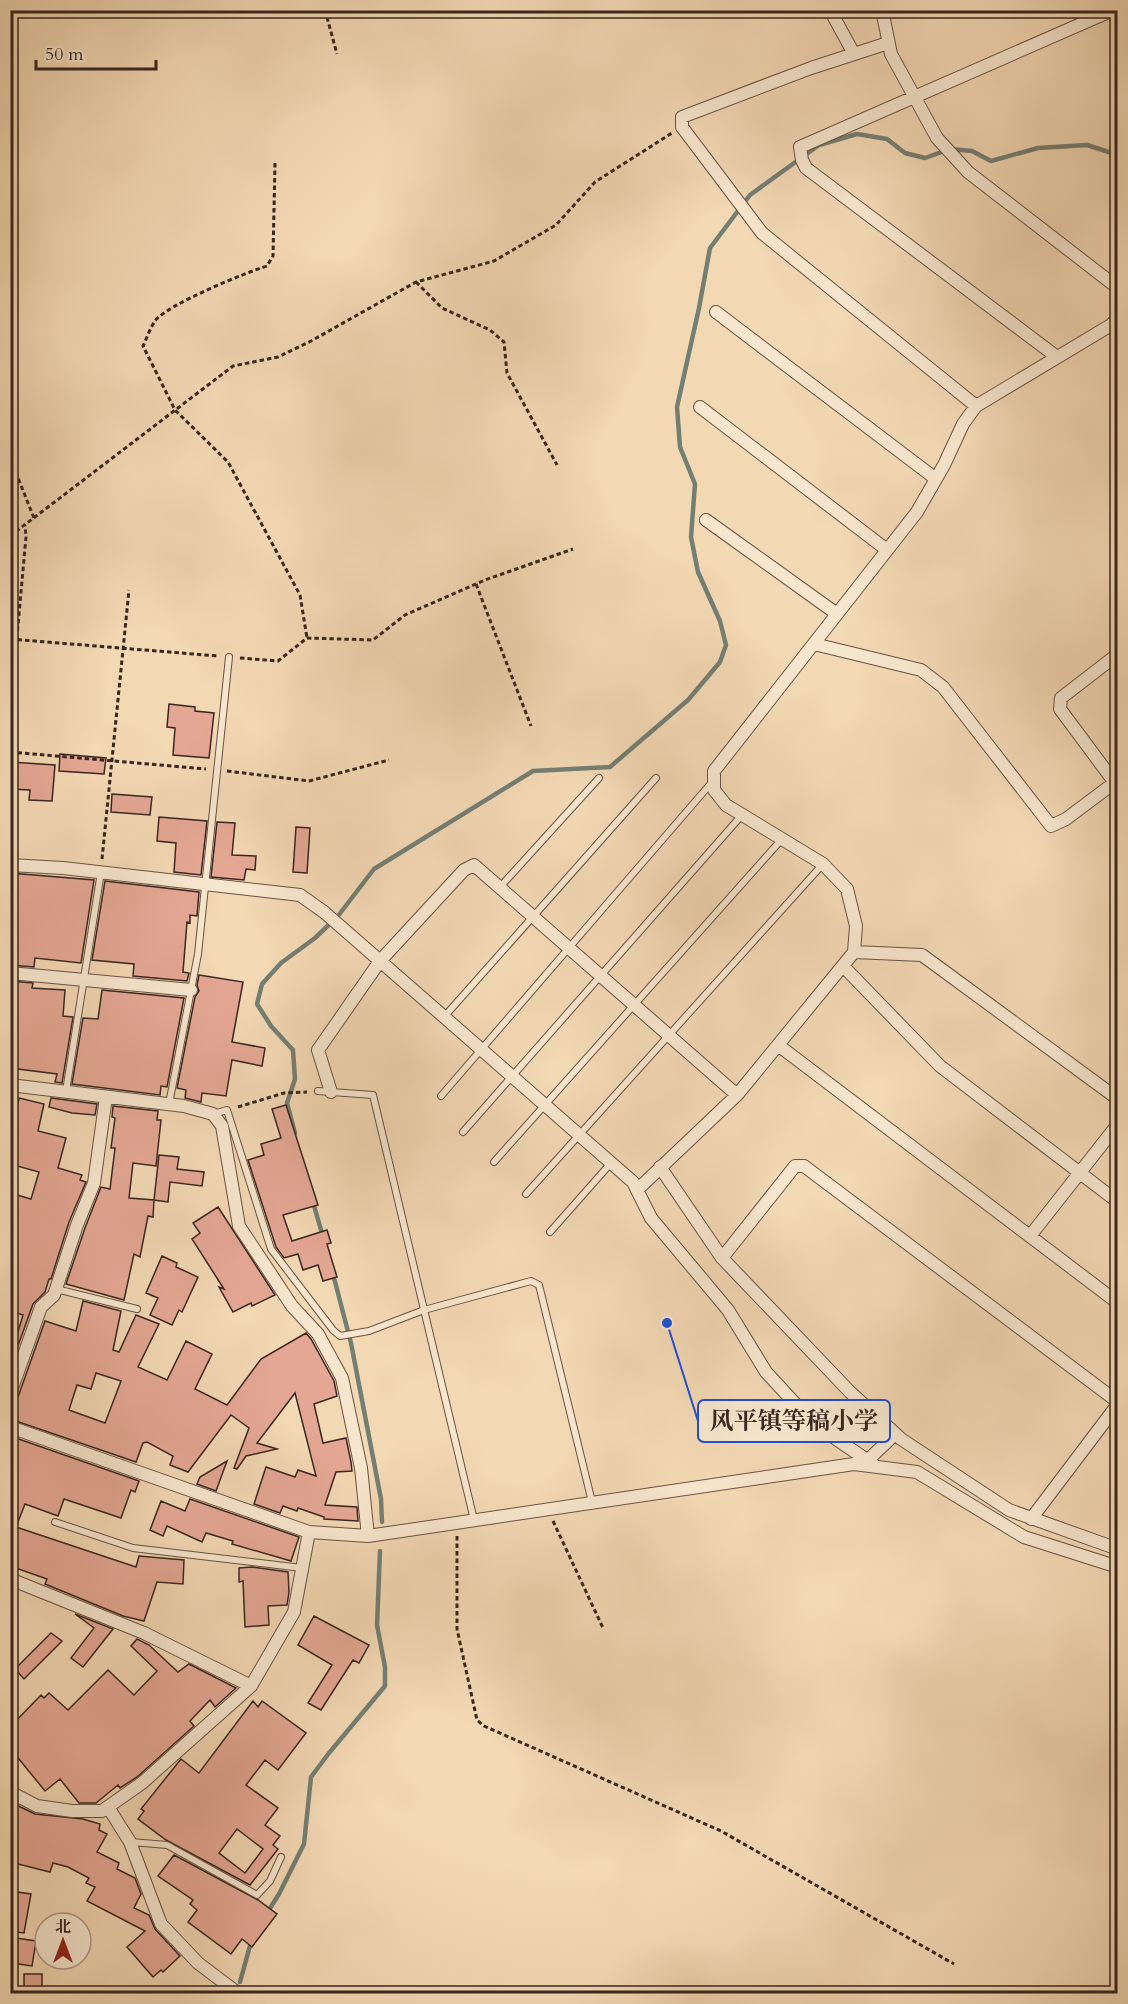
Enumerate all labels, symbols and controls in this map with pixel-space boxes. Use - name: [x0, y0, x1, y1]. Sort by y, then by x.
- scale bar: [36, 33, 156, 71]
- text: 50 m: [45, 42, 84, 67]
- callout: 风平镇等稿小学: [698, 1400, 890, 1442]
- text: 风平镇等稿小学: [710, 1405, 878, 1438]
- north arrow: [33, 1911, 93, 1971]
- text: 北: [55, 1916, 71, 1938]

